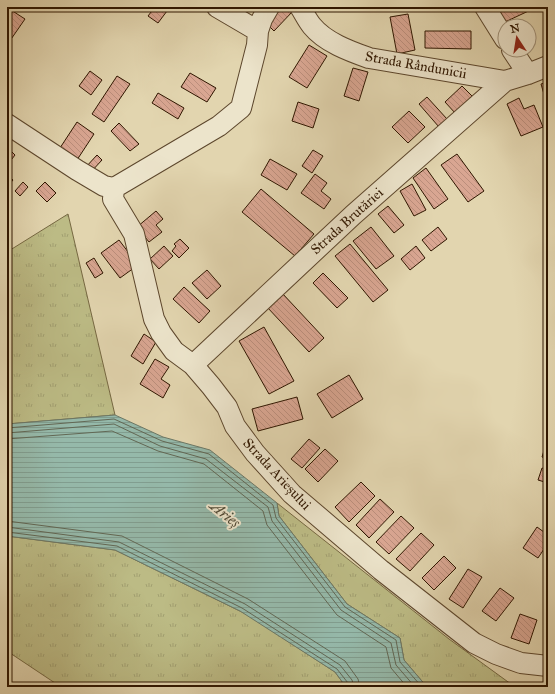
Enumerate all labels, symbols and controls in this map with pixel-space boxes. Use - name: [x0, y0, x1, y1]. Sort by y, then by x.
- north arrow: [497, 18, 537, 58]
- text: N: [509, 21, 522, 36]
- street label: Strada Rândunicii: [364, 48, 468, 82]
- street label: Strada Brutăriei: [307, 184, 387, 258]
- street label: Strada Arieșului: [239, 435, 315, 514]
- water label: Arieș: [205, 495, 244, 532]

